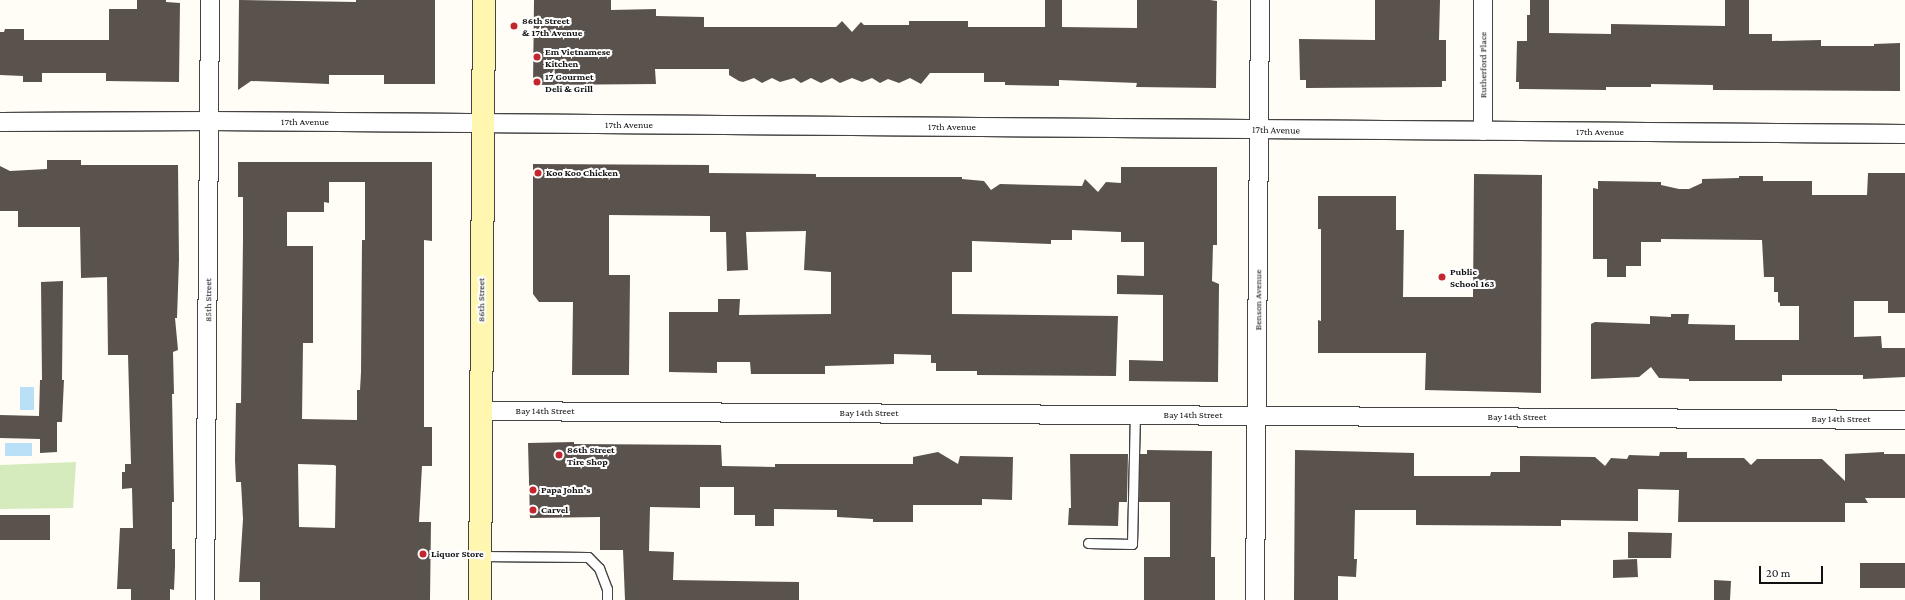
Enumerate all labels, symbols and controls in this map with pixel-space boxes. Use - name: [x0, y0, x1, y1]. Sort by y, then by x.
- place label: 86th Street & 17th Avenue: [522, 14, 582, 38]
- marker: 86th Street & 17th Avenue: [509, 21, 519, 31]
- street label: Rutherford Place: [1477, 32, 1489, 98]
- place label: Em Vietnamese Kitchen: [545, 45, 610, 68]
- marker: Em Vietnamese Kitchen: [532, 52, 542, 62]
- place label: 17 Gourmet Deli & Grill: [545, 70, 594, 94]
- marker: 17 Gourmet Deli & Grill: [532, 77, 542, 87]
- street label: 17th Avenue: [281, 116, 329, 128]
- street label: 17th Avenue: [605, 119, 653, 131]
- street label: 17th Avenue: [928, 121, 976, 133]
- street label: 17th Avenue: [1252, 124, 1300, 136]
- street label: 17th Avenue: [1576, 126, 1624, 138]
- place label: Koo Koo Chicken: [546, 167, 618, 179]
- marker: Koo Koo Chicken: [533, 168, 543, 178]
- place label: Public School 163: [1450, 265, 1494, 288]
- street label: Benson Avenue: [1252, 270, 1264, 330]
- marker: Public School 163: [1437, 272, 1447, 282]
- street label: 85th Street: [202, 278, 214, 322]
- street label: 86th Street: [475, 278, 487, 322]
- street label: Bay 14th Street: [516, 405, 574, 417]
- street label: Bay 14th Street: [840, 407, 898, 419]
- street label: Bay 14th Street: [1164, 409, 1222, 421]
- street label: Bay 14th Street: [1488, 411, 1546, 423]
- street label: Bay 14th Street: [1812, 413, 1870, 425]
- place label: 86th Street Tire Shop: [567, 443, 615, 466]
- marker: 86th Street Tire Shop: [554, 450, 564, 460]
- place label: Papa John's: [541, 484, 590, 496]
- marker: Papa John's: [528, 485, 538, 495]
- place label: Carvel: [541, 504, 568, 516]
- marker: Carvel: [528, 505, 538, 515]
- place label: Liquor Store: [431, 548, 484, 560]
- marker: Liquor Store: [418, 549, 428, 559]
- scale bar: [1761, 558, 1825, 584]
- text: 20 m: [1766, 566, 1790, 580]

